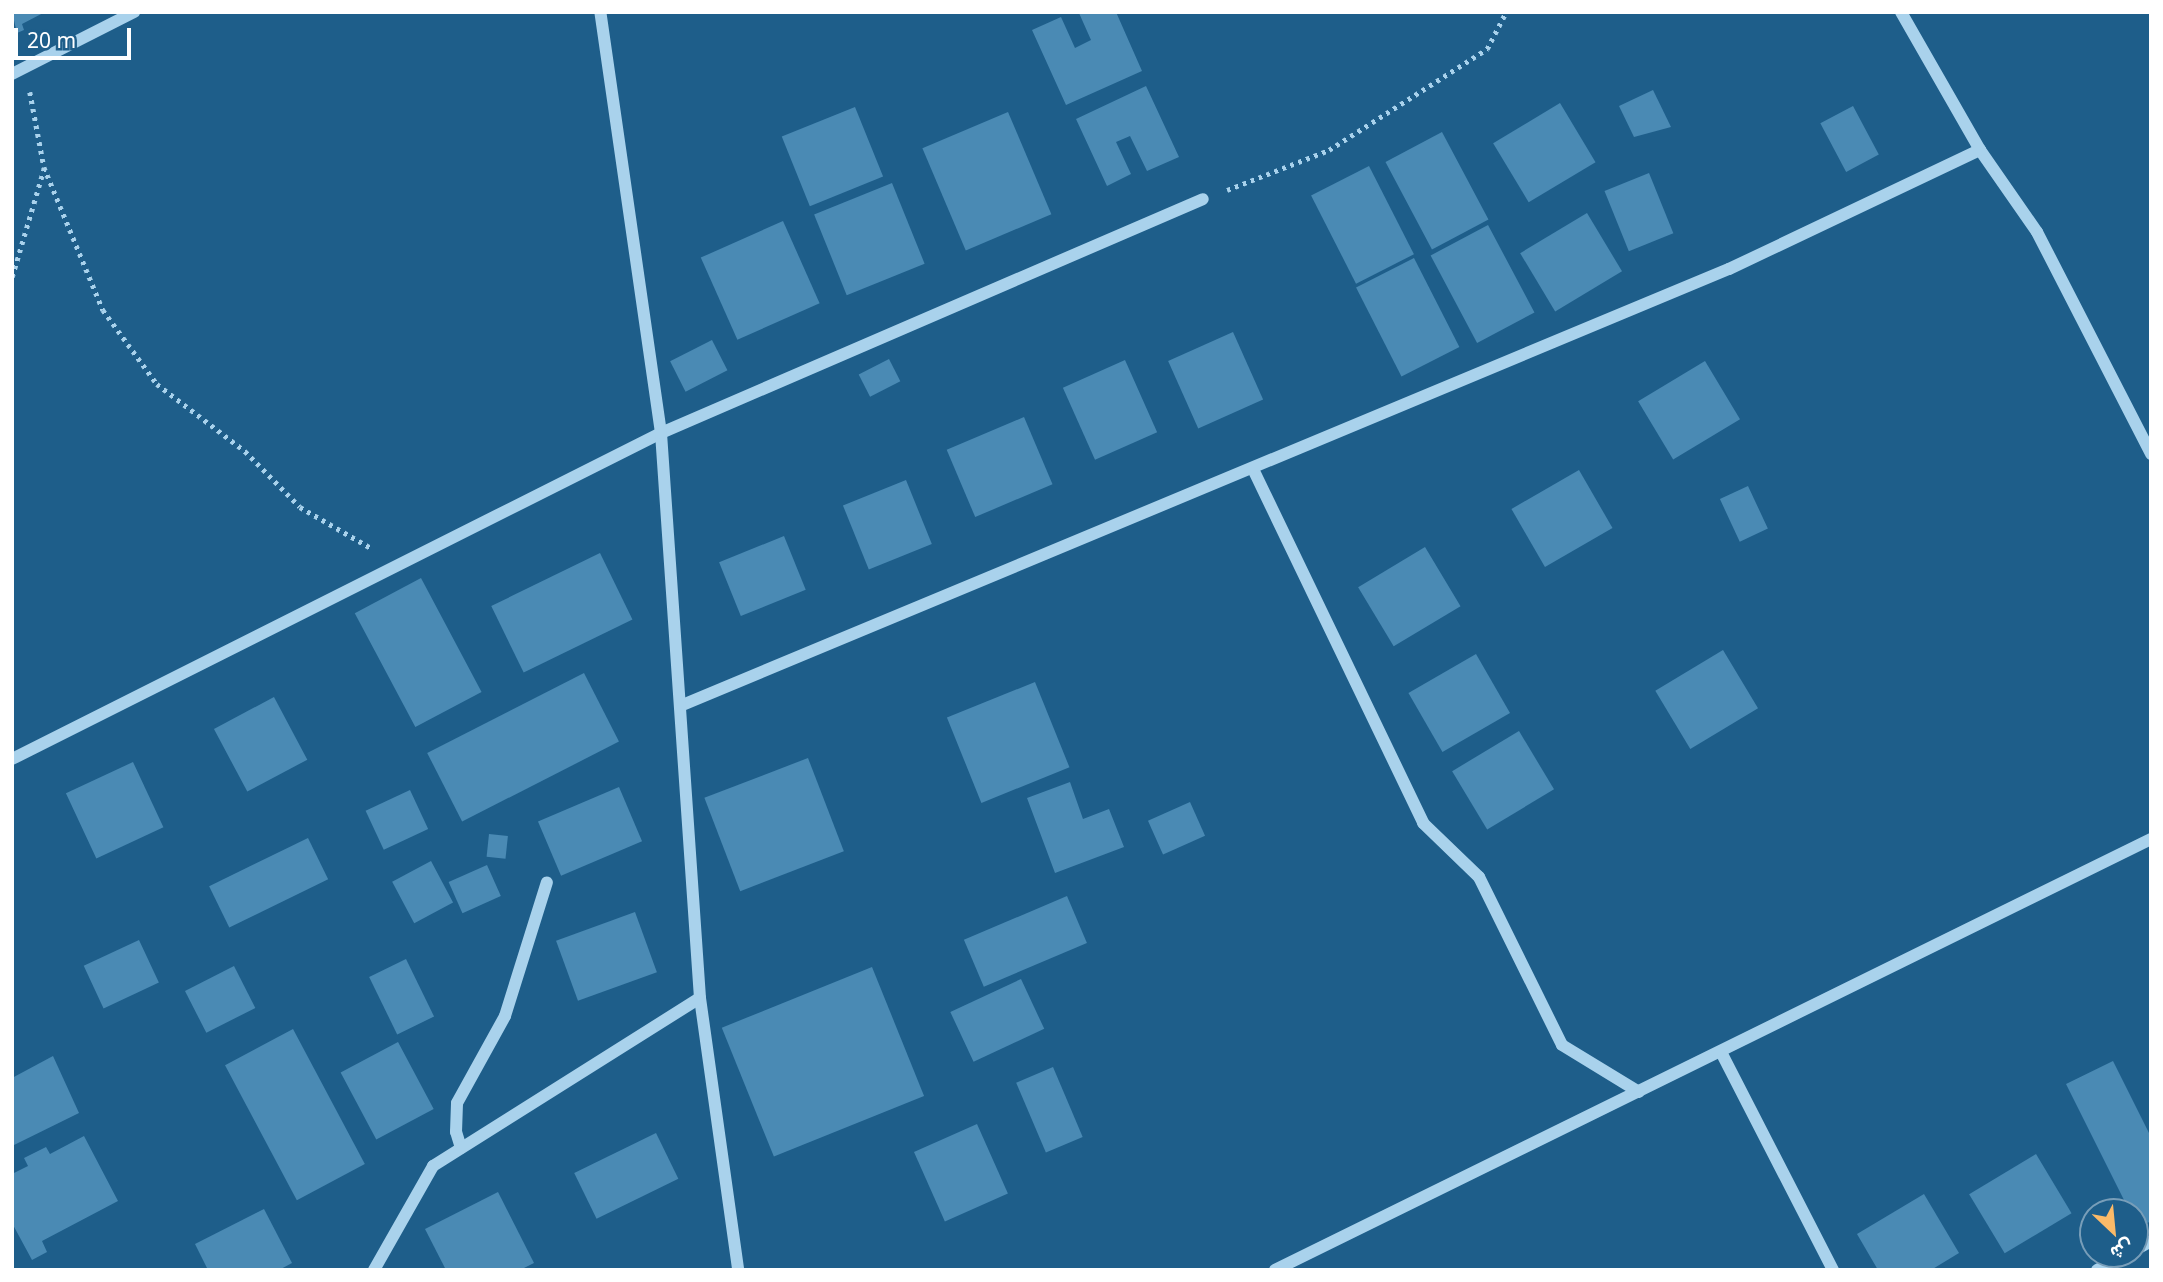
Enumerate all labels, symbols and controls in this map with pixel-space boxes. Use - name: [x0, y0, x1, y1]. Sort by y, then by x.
- scale bar: [18, 14, 135, 58]
- text: 20 m: [27, 26, 76, 54]
- north arrow: [2079, 1198, 2149, 1268]
- text: ش: [2106, 1233, 2138, 1267]

